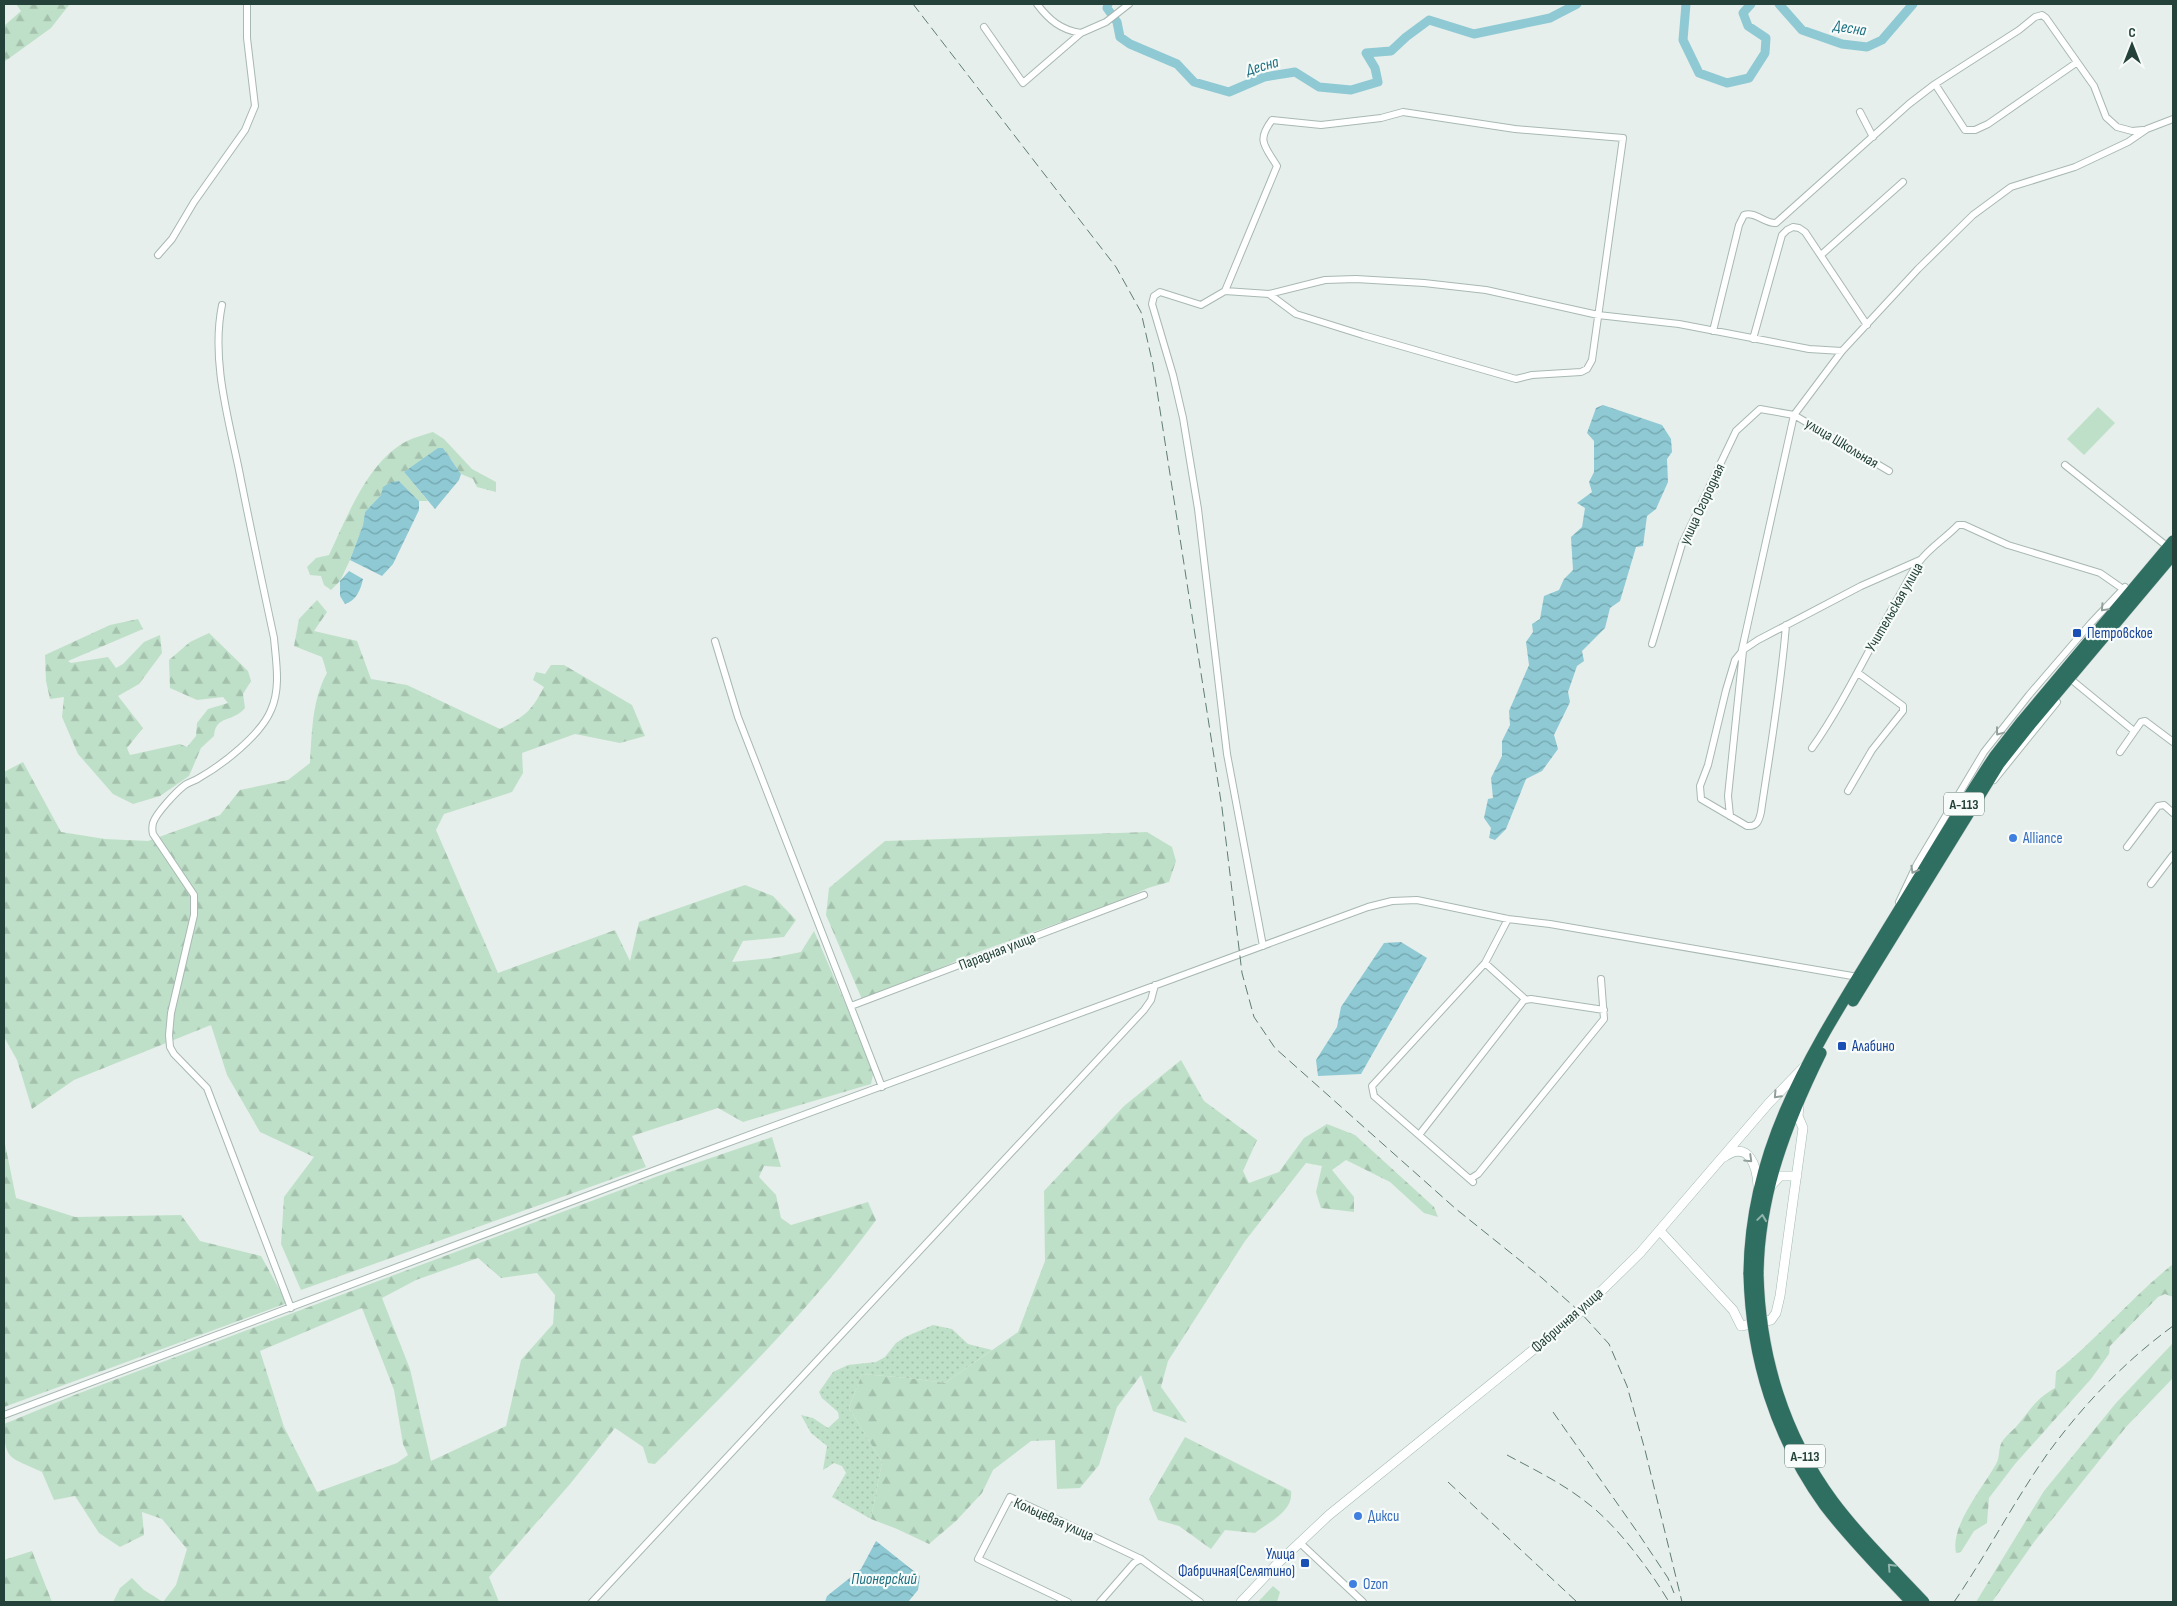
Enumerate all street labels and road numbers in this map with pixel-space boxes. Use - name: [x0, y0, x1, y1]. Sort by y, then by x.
- street label: улица Школьная: [1801, 414, 1882, 473]
- street label: улица Огородная: [1675, 460, 1730, 548]
- street label: Учительская улица: [1861, 559, 1928, 655]
- road number: А-113: [1944, 792, 1984, 816]
- street label: Парадная улица: [956, 928, 1039, 975]
- street label: Фабричная улица: [1527, 1284, 1607, 1357]
- road number: А-113: [1785, 1444, 1825, 1468]
- street label: Кольцевая улица: [1011, 1493, 1097, 1546]

